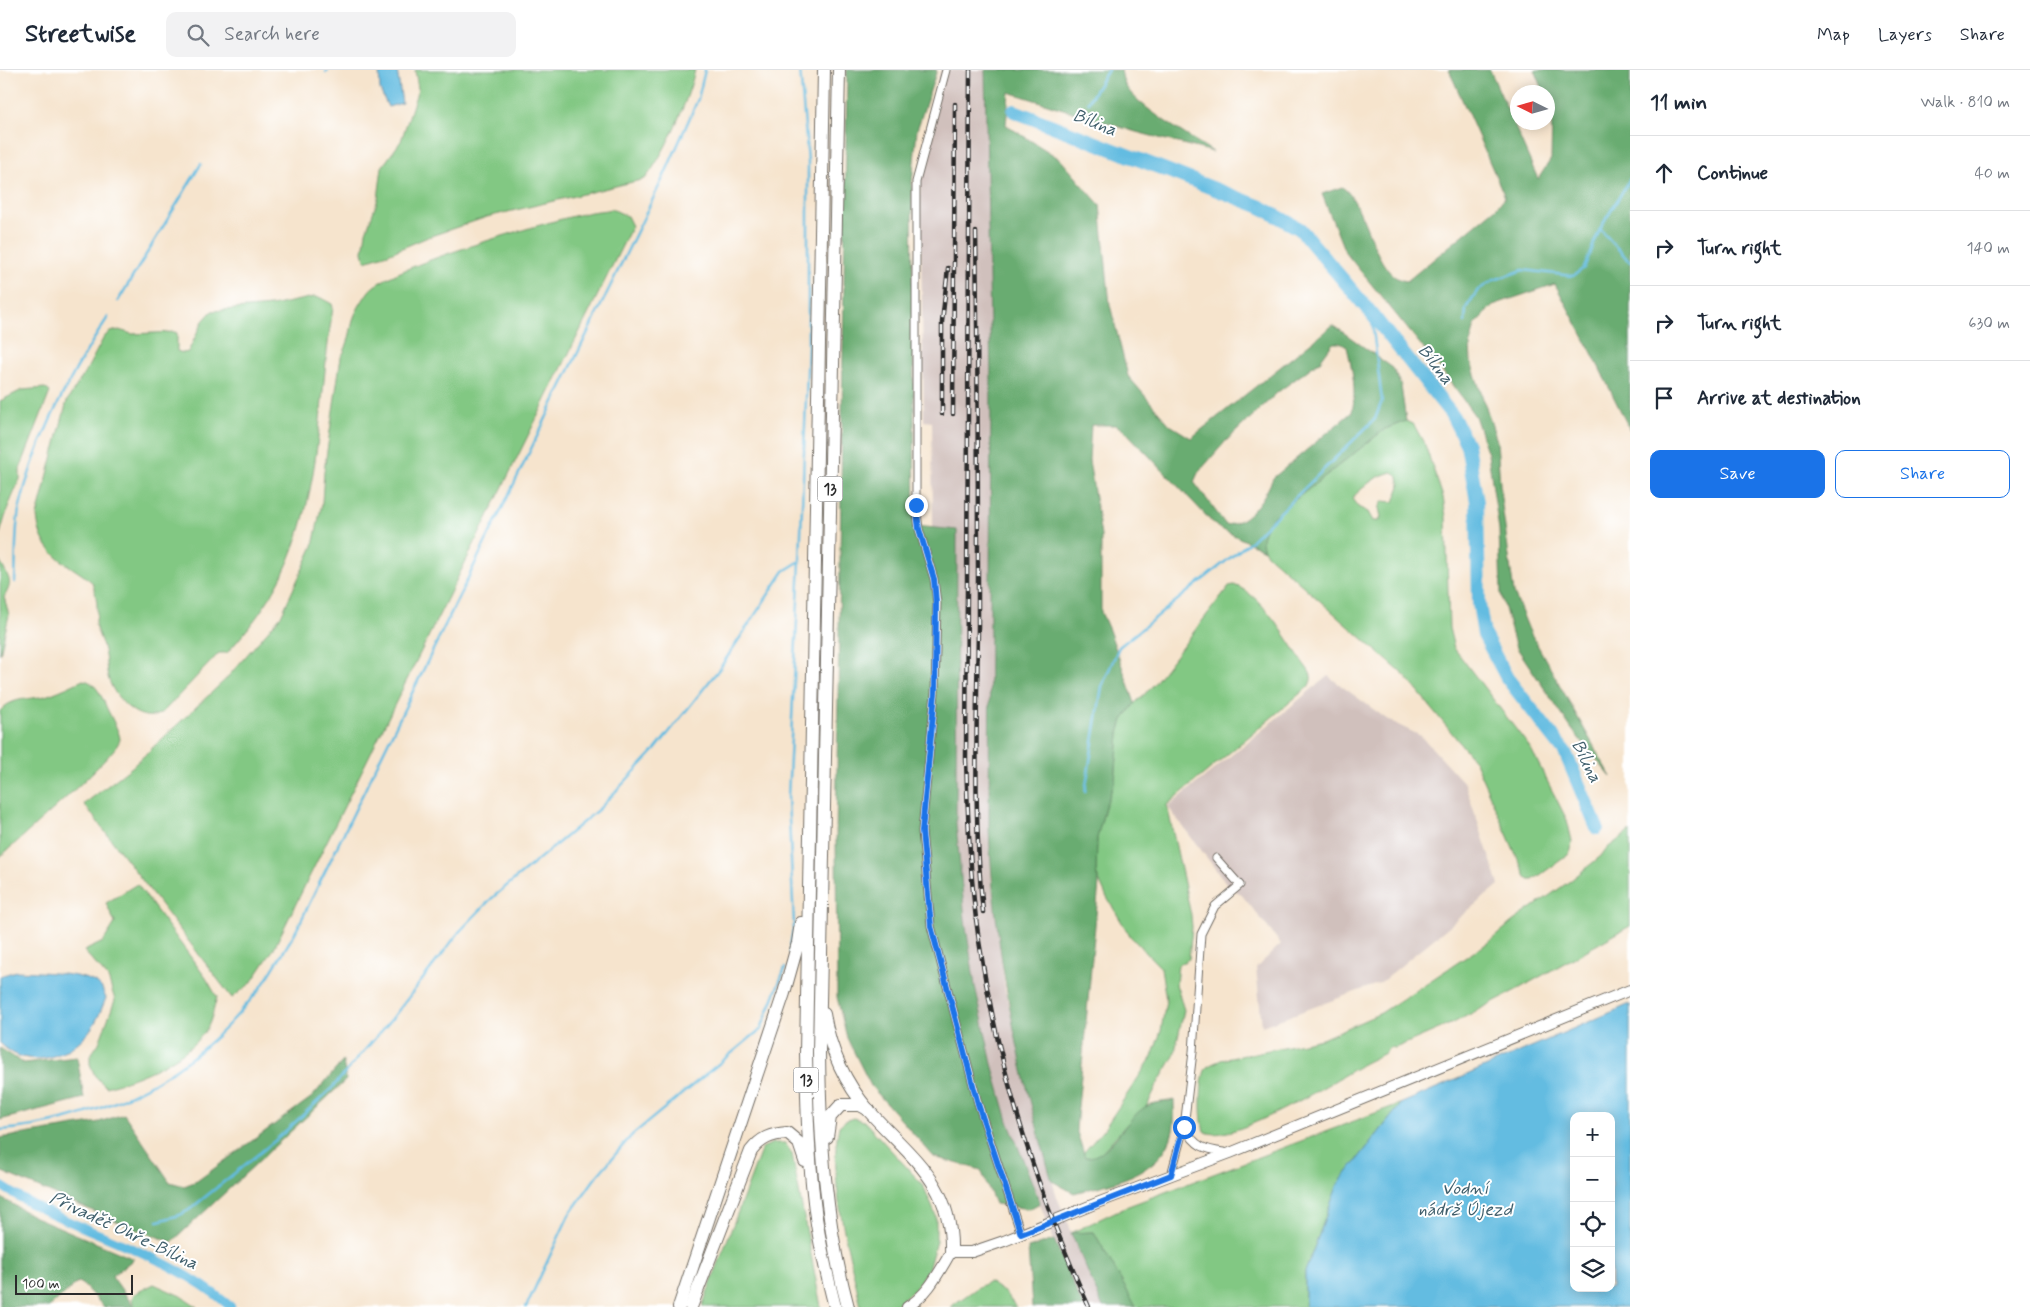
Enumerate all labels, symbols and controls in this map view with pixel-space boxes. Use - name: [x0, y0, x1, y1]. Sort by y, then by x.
- search box: [166, 12, 516, 57]
- text: Streetwise: [25, 19, 136, 50]
- icon: search: [184, 21, 212, 49]
- text: Search here: [224, 22, 320, 47]
- text: Map: [1817, 23, 1850, 47]
- text: Layers: [1878, 23, 1932, 47]
- text: Share: [1960, 23, 2005, 47]
- north arrow: [1510, 85, 1555, 130]
- text: 11 min: [1650, 89, 1707, 117]
- text: Walk · 810 m: [1921, 92, 2010, 113]
- water label: Bílina: [1069, 104, 1120, 142]
- icon: ahead: [1650, 159, 1678, 187]
- text: Continue: [1697, 161, 1768, 186]
- text: 40 m: [1974, 163, 2010, 184]
- icon: right: [1650, 234, 1678, 262]
- text: Turn right: [1697, 236, 1781, 261]
- text: 140 m: [1966, 238, 2010, 259]
- icon: right: [1650, 309, 1678, 337]
- text: Turn right: [1697, 311, 1781, 336]
- text: 630 m: [1968, 313, 2010, 334]
- water label: Bílina: [1412, 339, 1459, 390]
- icon: arrive: [1650, 384, 1678, 412]
- text: Arrive at destination: [1697, 386, 1861, 411]
- button: Save: [1650, 450, 1825, 498]
- button: Share: [1835, 450, 2010, 498]
- road number: 13: [818, 476, 842, 502]
- route end: [905, 494, 928, 517]
- water label: Bílina: [1565, 736, 1607, 787]
- road number: 13: [794, 1068, 818, 1092]
- map controls: [1570, 1112, 1615, 1292]
- button: +: [1570, 1112, 1615, 1157]
- route start: [1173, 1116, 1196, 1139]
- button: −: [1570, 1157, 1615, 1202]
- water label: Vodní nádrž Újezd: [1418, 1177, 1514, 1222]
- water label: Přivaděč Ohře-Bílina: [45, 1186, 202, 1276]
- button: locate: [1570, 1202, 1615, 1247]
- button: layers: [1570, 1247, 1615, 1292]
- scale bar: [15, 1272, 132, 1295]
- text: 100 m: [22, 1275, 60, 1293]

